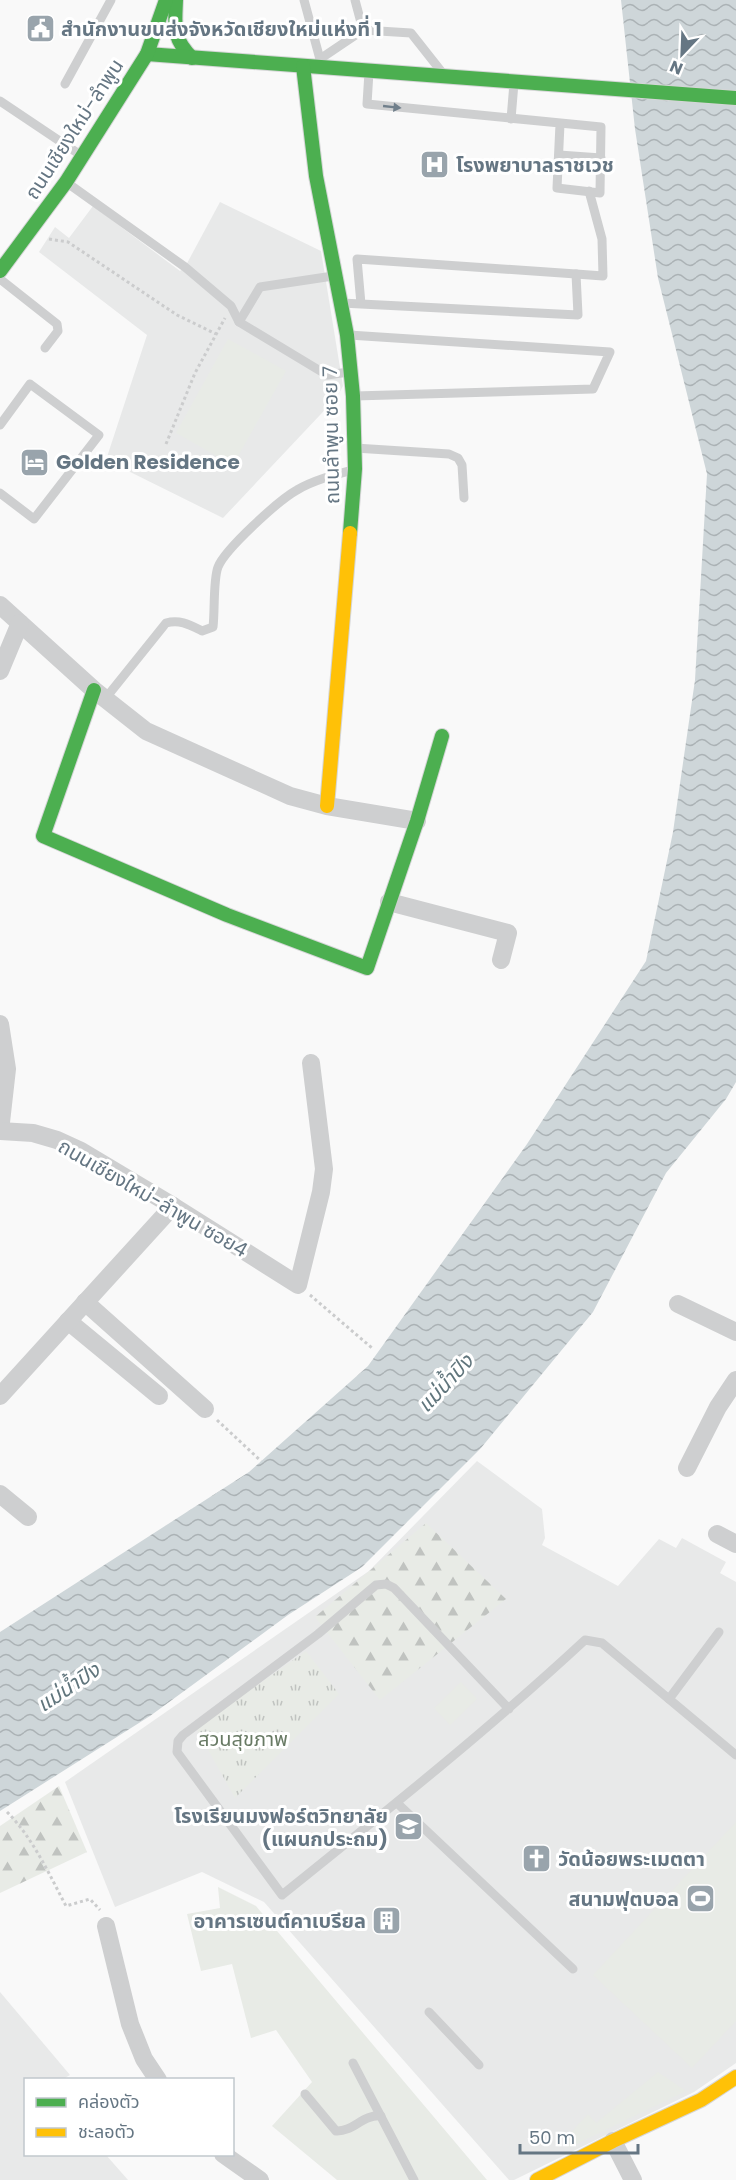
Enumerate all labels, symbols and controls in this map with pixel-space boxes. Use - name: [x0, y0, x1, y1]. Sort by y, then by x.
- public building icon: สำนักงานขนส่งจังหวัดเชียงใหม่แห่งที่ 1: [24, 13, 56, 45]
- place label: สำนักงานขนส่งจังหวัดเชียงใหม่แห่งที่ 1: [61, 15, 382, 43]
- north arrow: [652, 24, 712, 84]
- street label: ถนนเชียงใหม่-ลำพูน: [18, 53, 130, 205]
- text: N: [666, 54, 686, 80]
- one-way arrow: [383, 102, 402, 112]
- hospital icon: โรงพยาบาลราชเวช: [419, 149, 451, 181]
- place label: โรงพยาบาลราชเวช: [456, 151, 614, 179]
- street label: ถนนลำพูน ซอย 7: [316, 366, 346, 504]
- hotel icon: Golden Residence: [19, 446, 51, 478]
- place label: Golden Residence: [56, 448, 240, 476]
- street label: ถนนเชียงใหม่-ลำพูน ซอย4: [53, 1132, 253, 1264]
- water label: แม่น้ำปิง: [410, 1346, 481, 1419]
- water label: แม่น้ำปิง: [31, 1654, 107, 1719]
- park label: สวนสุขภาพ: [198, 1725, 288, 1753]
- place label: โรงเรียนมงฟอร์ตวิทยาลัย (แผนกประถม): [174, 1802, 388, 1853]
- school or university icon: โรงเรียนมงฟอร์ตวิทยาลัย (แผนกประถม): [393, 1811, 425, 1843]
- church icon: วัดน้อยพระเมตตา: [521, 1843, 553, 1875]
- place label: วัดน้อยพระเมตตา: [558, 1845, 705, 1873]
- sports icon: สนามฟุตบอล: [684, 1883, 716, 1915]
- place label: สนามฟุตบอล: [568, 1885, 679, 1913]
- building icon: อาคารเซนต์คาเบรียล: [371, 1905, 403, 1937]
- place label: อาคารเซนต์คาเบรียล: [193, 1907, 366, 1935]
- legend: [24, 2078, 234, 2156]
- text: คล่องตัว: [78, 2089, 140, 2114]
- scale bar: [520, 2117, 638, 2155]
- text: ชะลอตัว: [78, 2119, 135, 2144]
- text: 50 m: [529, 2125, 575, 2150]

